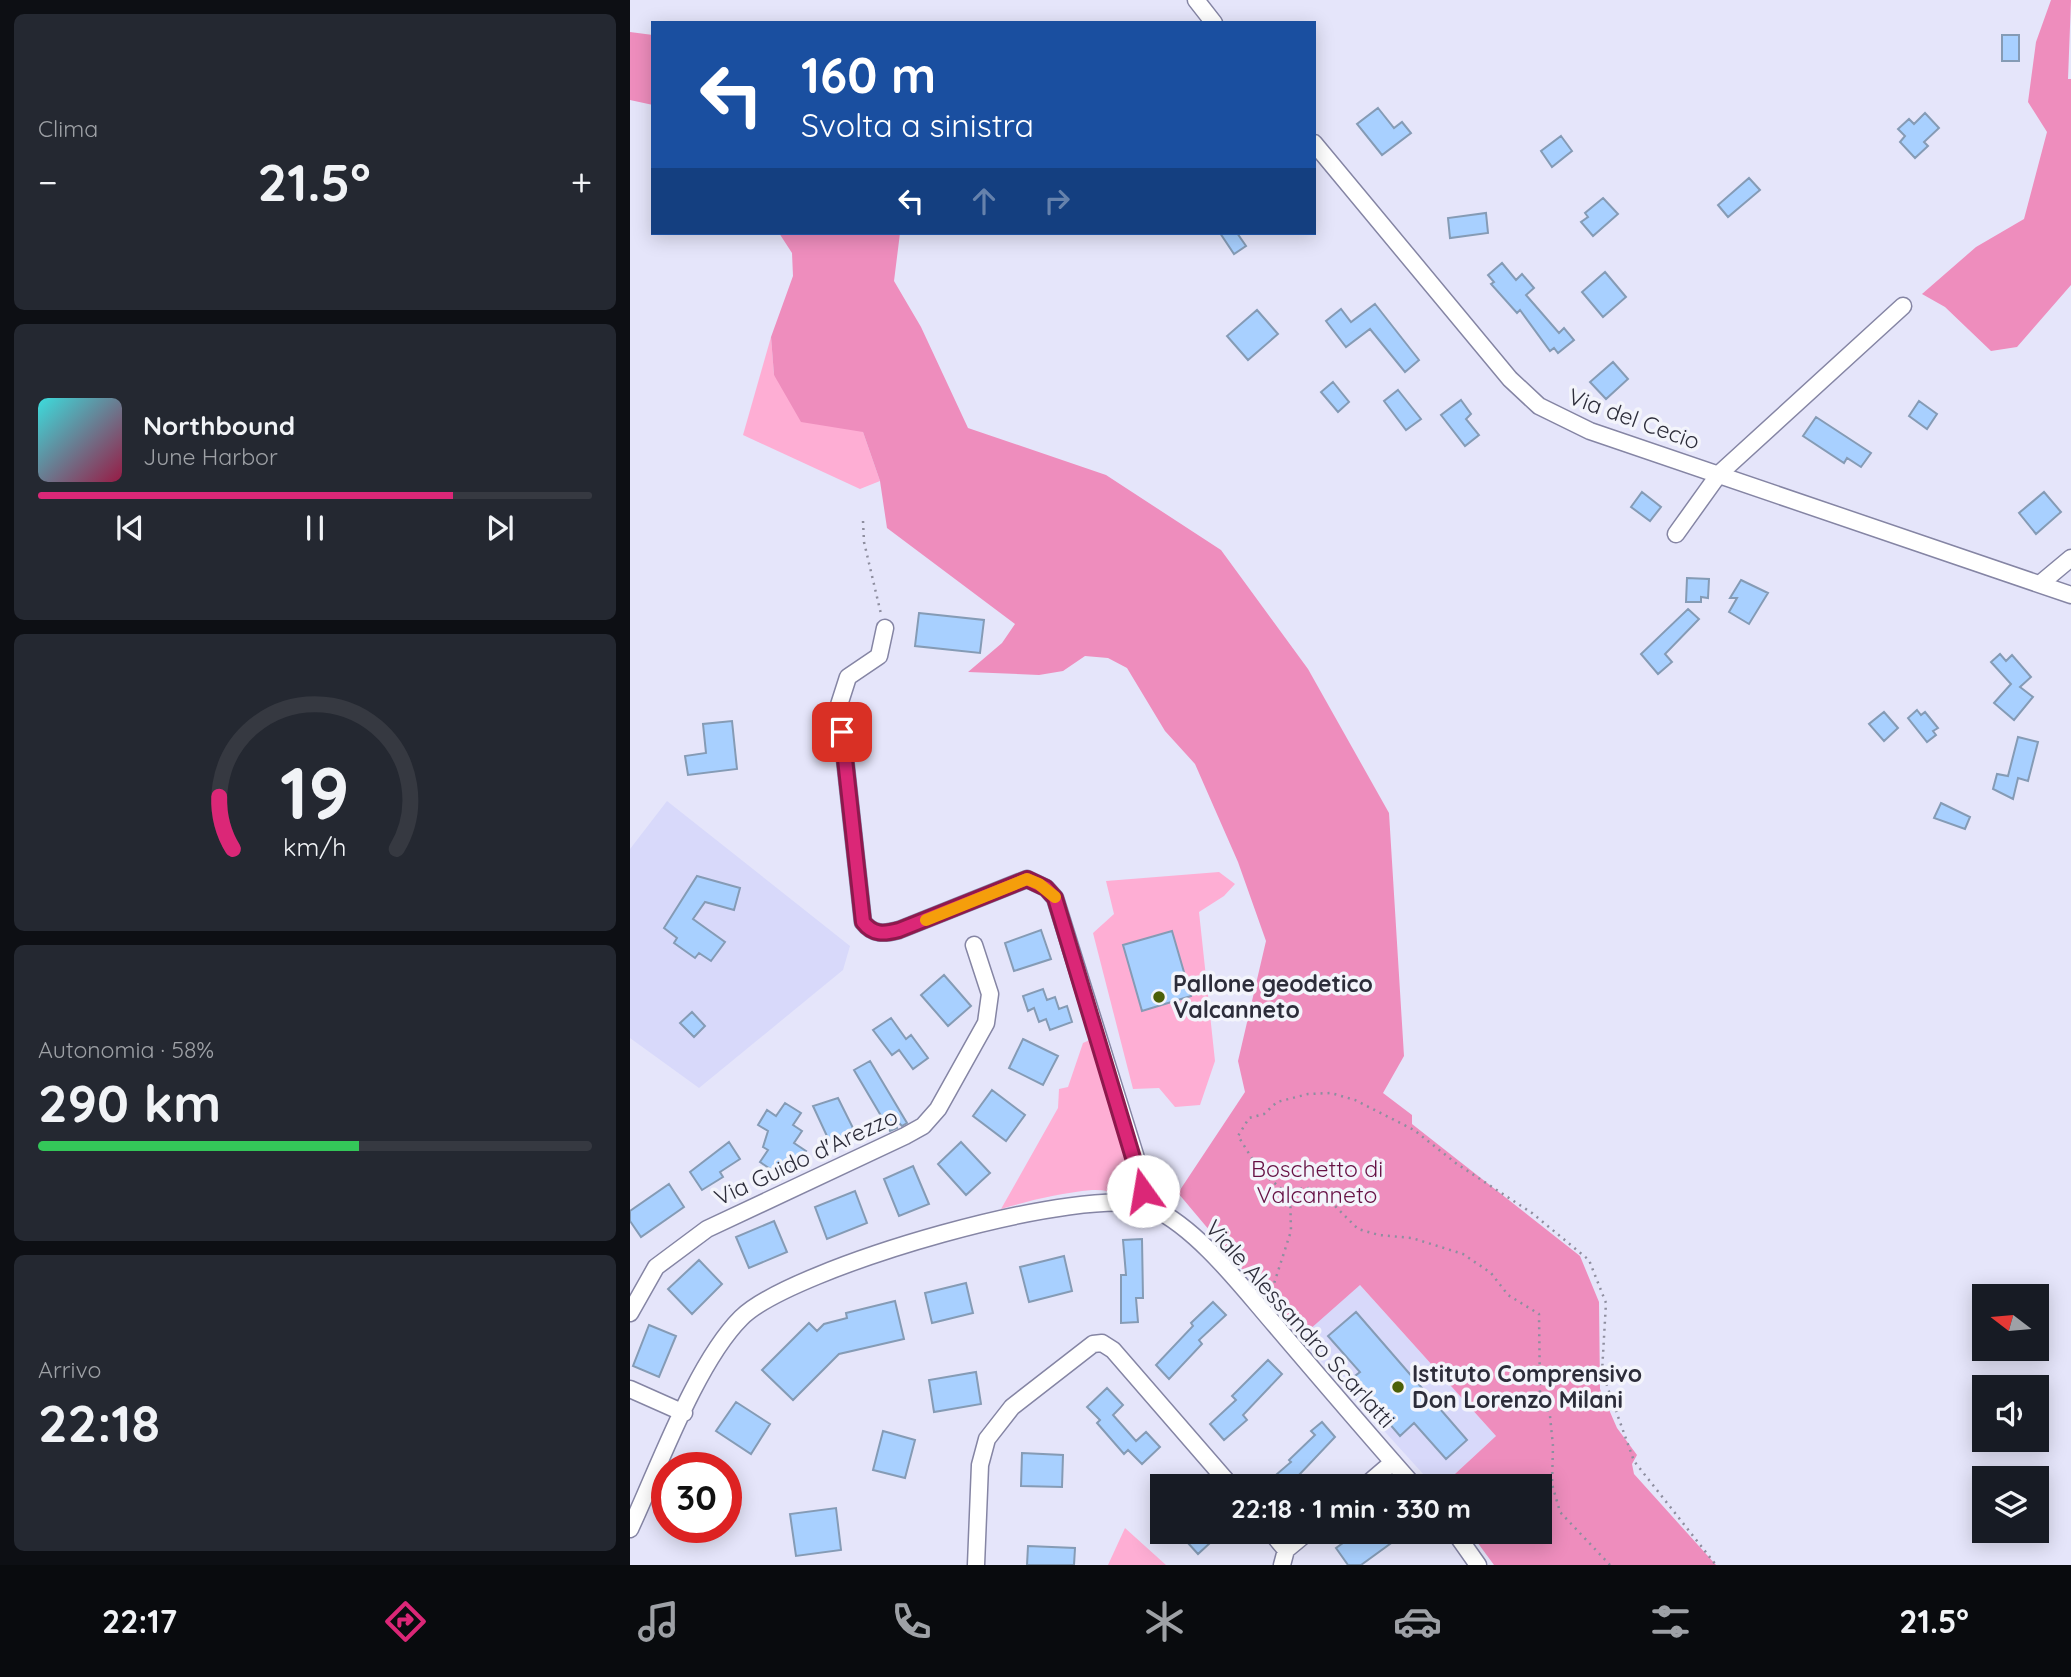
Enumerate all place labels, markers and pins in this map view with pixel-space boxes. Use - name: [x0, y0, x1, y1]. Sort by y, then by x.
- pin: [812, 702, 872, 762]
- place label: Pallone geodetico Valcanneto: [1173, 969, 1373, 1024]
- marker: Pallone geodetico Valcanneto: [1151, 989, 1167, 1005]
- place label: Istituto Comprensivo Don Lorenzo Milani: [1412, 1359, 1642, 1414]
- marker: Istituto Comprensivo Don Lorenzo Milani: [1390, 1379, 1406, 1395]

